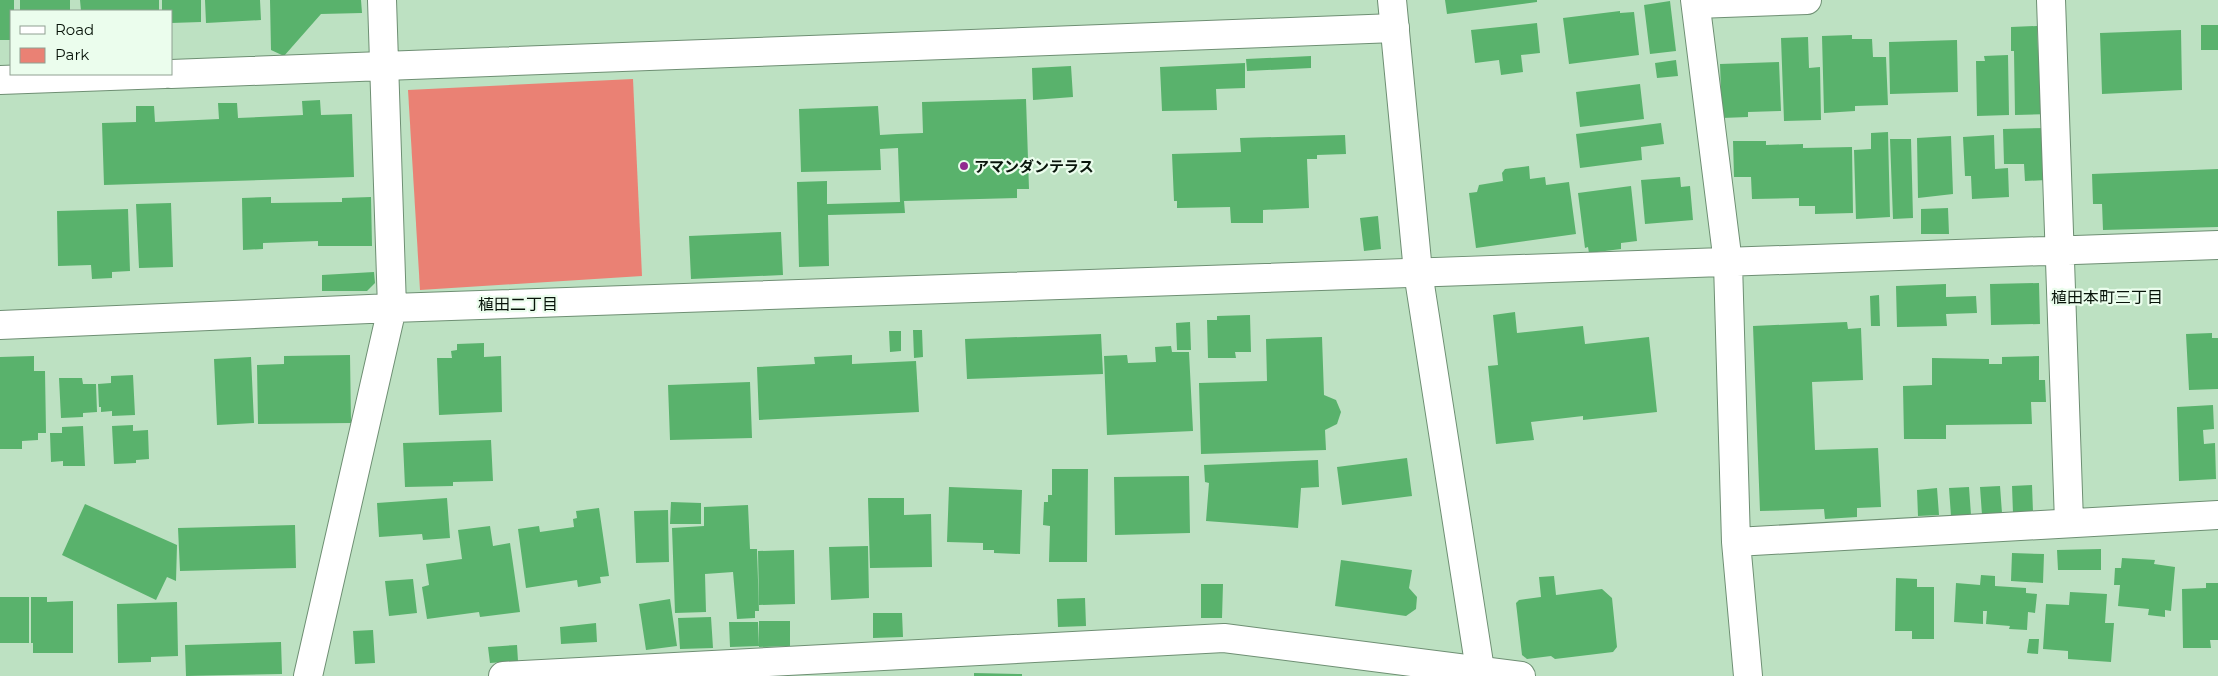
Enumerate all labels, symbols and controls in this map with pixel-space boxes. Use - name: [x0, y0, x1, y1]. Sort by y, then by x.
- legend: [10, 10, 172, 75]
- text: Road: [55, 20, 94, 39]
- text: Park: [55, 45, 89, 64]
- place label: アマンダンテラス: [974, 157, 1094, 176]
- marker: アマンダンテラス: [958, 160, 970, 172]
- district label: 植田本町三丁目: [2051, 288, 2163, 307]
- district label: 植田二丁目: [478, 295, 558, 314]

